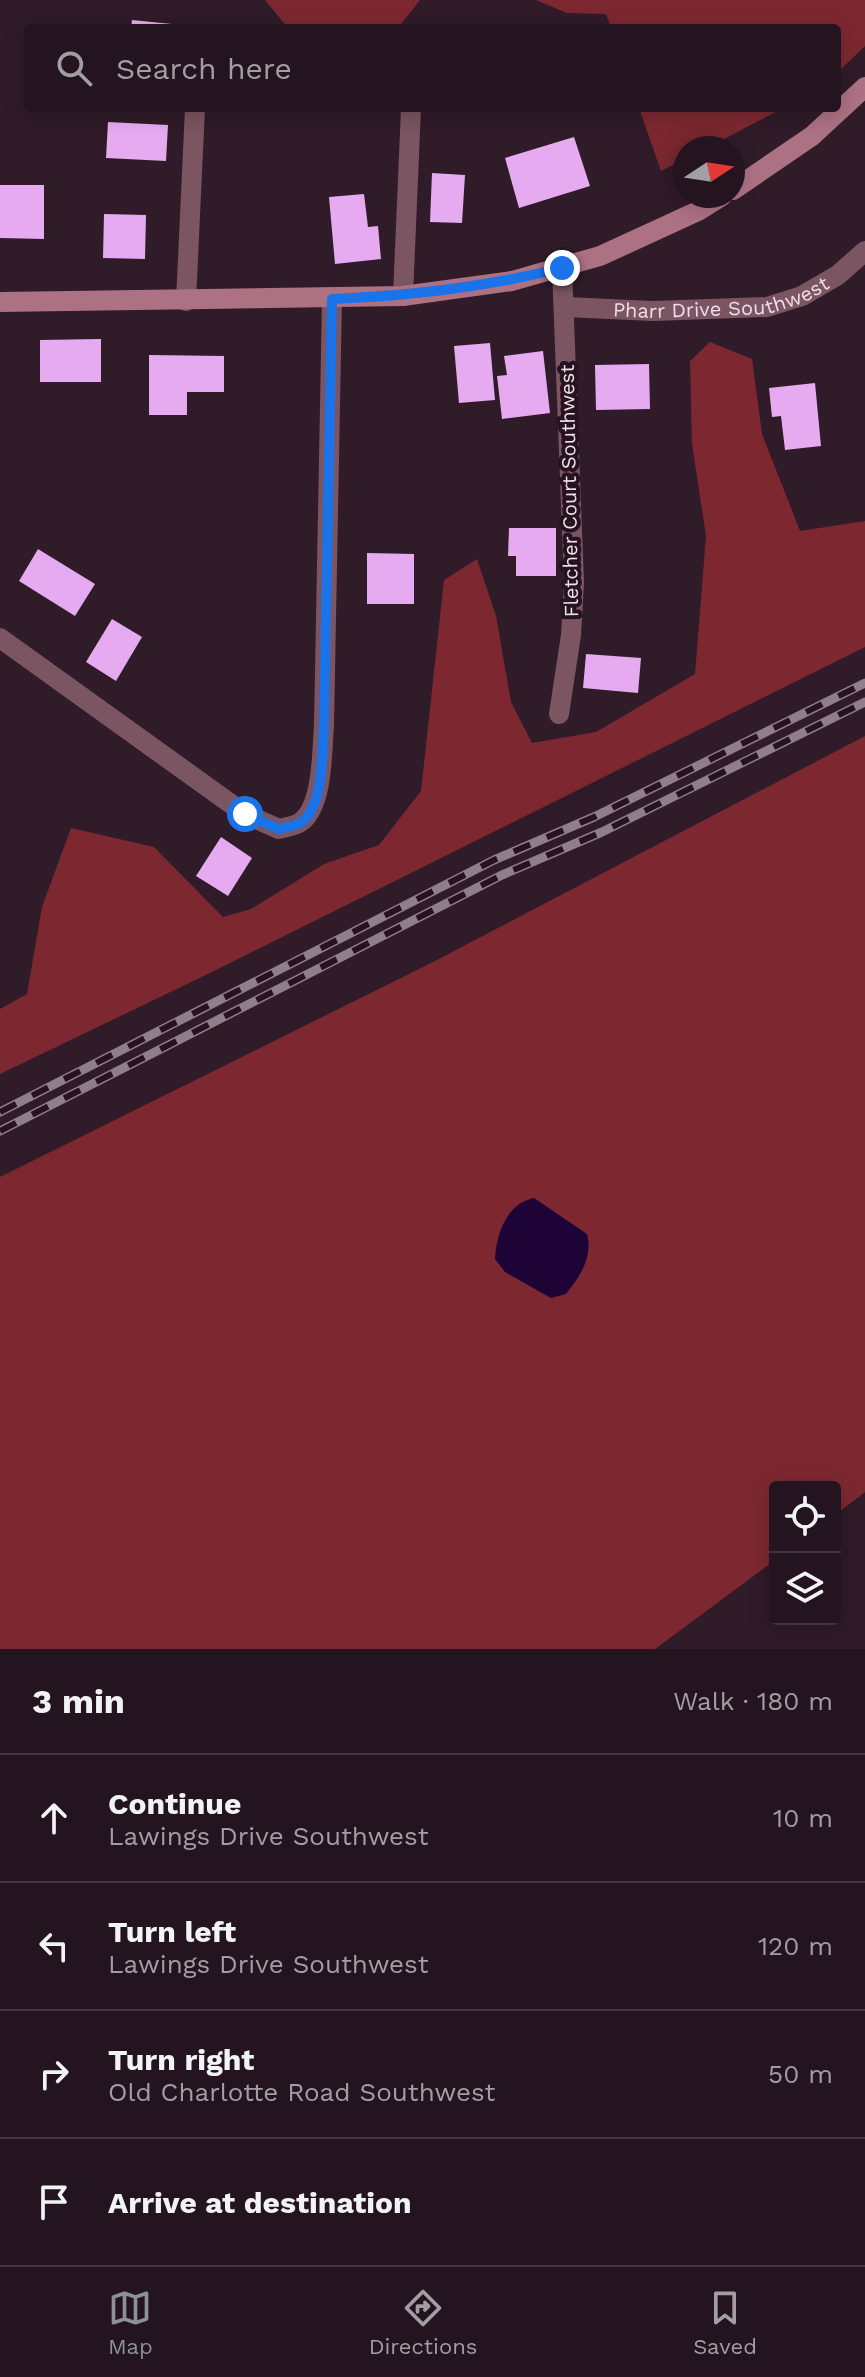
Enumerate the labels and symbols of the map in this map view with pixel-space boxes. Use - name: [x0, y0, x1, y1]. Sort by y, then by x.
- north arrow: [673, 136, 745, 208]
- route end: [544, 250, 580, 286]
- street label: Pharr Drive Southwest: [612, 271, 834, 323]
- street label: Fletcher Court Southwest: [555, 364, 583, 618]
- route start: [227, 796, 263, 832]

